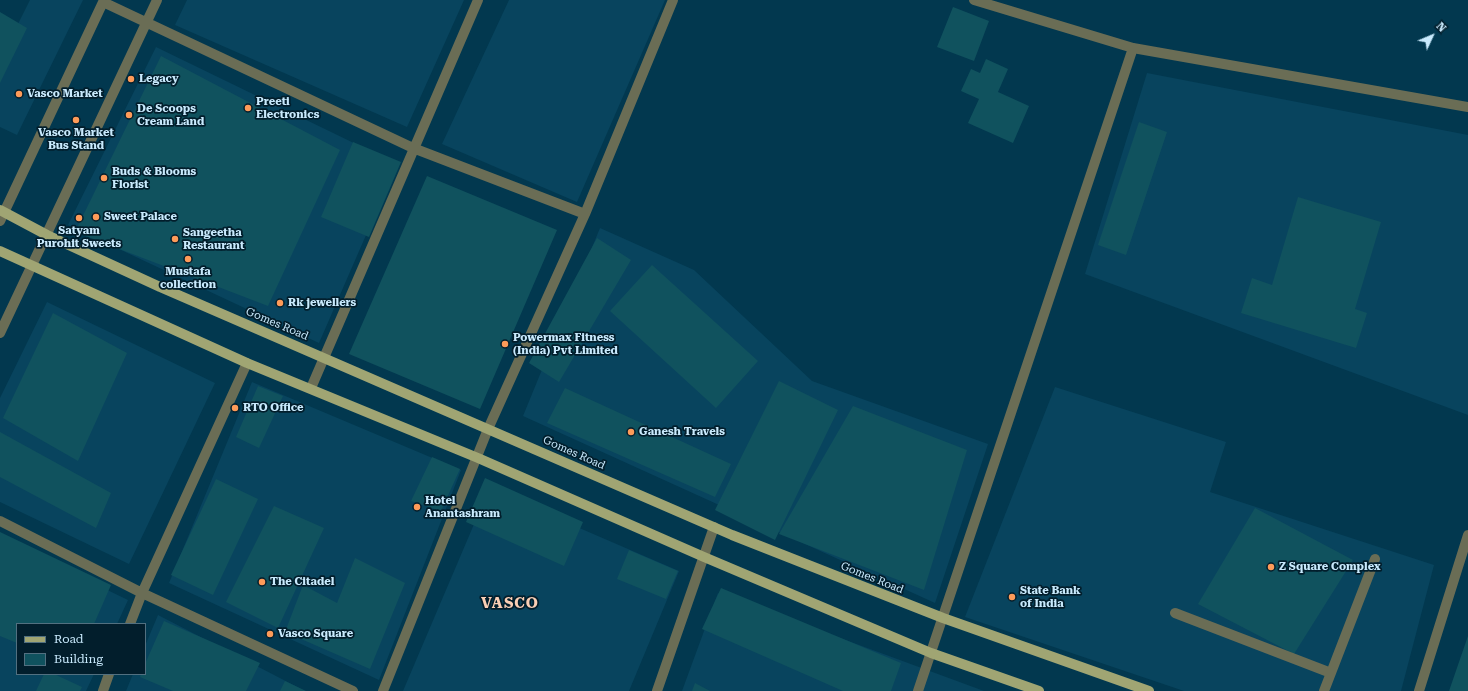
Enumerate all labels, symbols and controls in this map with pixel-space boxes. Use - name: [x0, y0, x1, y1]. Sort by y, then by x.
- north arrow: [1412, 16, 1452, 56]
- text: N: [1433, 20, 1449, 35]
- place label: Legacy: [139, 72, 179, 86]
- marker: Legacy: [126, 74, 136, 84]
- place label: Vasco Market: [27, 87, 103, 101]
- marker: Vasco Market: [14, 89, 24, 99]
- place label: Preeti Electronics: [256, 95, 319, 121]
- place label: De Scoops Cream Land: [137, 102, 204, 128]
- marker: Preeti Electronics: [243, 103, 253, 113]
- marker: De Scoops Cream Land: [124, 110, 134, 120]
- marker: Vasco Market Bus Stand: [71, 115, 81, 125]
- place label: Vasco Market Bus Stand: [38, 126, 114, 152]
- place label: Buds & Blooms Florist: [112, 165, 196, 191]
- marker: Buds & Blooms Florist: [99, 173, 109, 183]
- place label: Sweet Palace: [104, 210, 177, 224]
- marker: Sweet Palace: [91, 212, 101, 222]
- marker: Satyam Purohit Sweets: [74, 213, 84, 223]
- place label: Satyam Purohit Sweets: [37, 224, 121, 250]
- place label: Sangeetha Restaurant: [183, 226, 244, 252]
- marker: Sangeetha Restaurant: [170, 234, 180, 244]
- marker: Mustafa collection: [183, 254, 193, 264]
- place label: Mustafa collection: [160, 265, 216, 291]
- place label: Rk jewellers: [288, 296, 356, 310]
- marker: Rk jewellers: [275, 298, 285, 308]
- street label: Gomes Road: [244, 305, 310, 343]
- place label: Powermax Fitness (India) Pvt Limited: [513, 331, 618, 357]
- marker: Powermax Fitness (India) Pvt Limited: [500, 339, 510, 349]
- place label: RTO Office: [243, 401, 303, 415]
- marker: RTO Office: [230, 403, 240, 413]
- place label: Ganesh Travels: [639, 425, 725, 439]
- marker: Ganesh Travels: [626, 427, 636, 437]
- street label: Gomes Road: [541, 433, 607, 473]
- place label: Hotel Anantashram: [425, 494, 500, 520]
- marker: Hotel Anantashram: [412, 502, 422, 512]
- street label: Gomes Road: [839, 559, 905, 597]
- place label: Z Square Complex: [1279, 560, 1380, 574]
- marker: Z Square Complex: [1266, 562, 1276, 572]
- place label: The Citadel: [270, 575, 334, 589]
- marker: The Citadel: [257, 577, 267, 587]
- place label: State Bank of India: [1020, 584, 1081, 610]
- marker: State Bank of India: [1007, 592, 1017, 602]
- district label: VASCO: [481, 595, 539, 613]
- legend: [16, 623, 146, 675]
- place label: Vasco Square: [278, 627, 353, 641]
- marker: Vasco Square: [265, 629, 275, 639]
- text: Road: [54, 632, 83, 646]
- text: Building: [54, 652, 103, 666]

